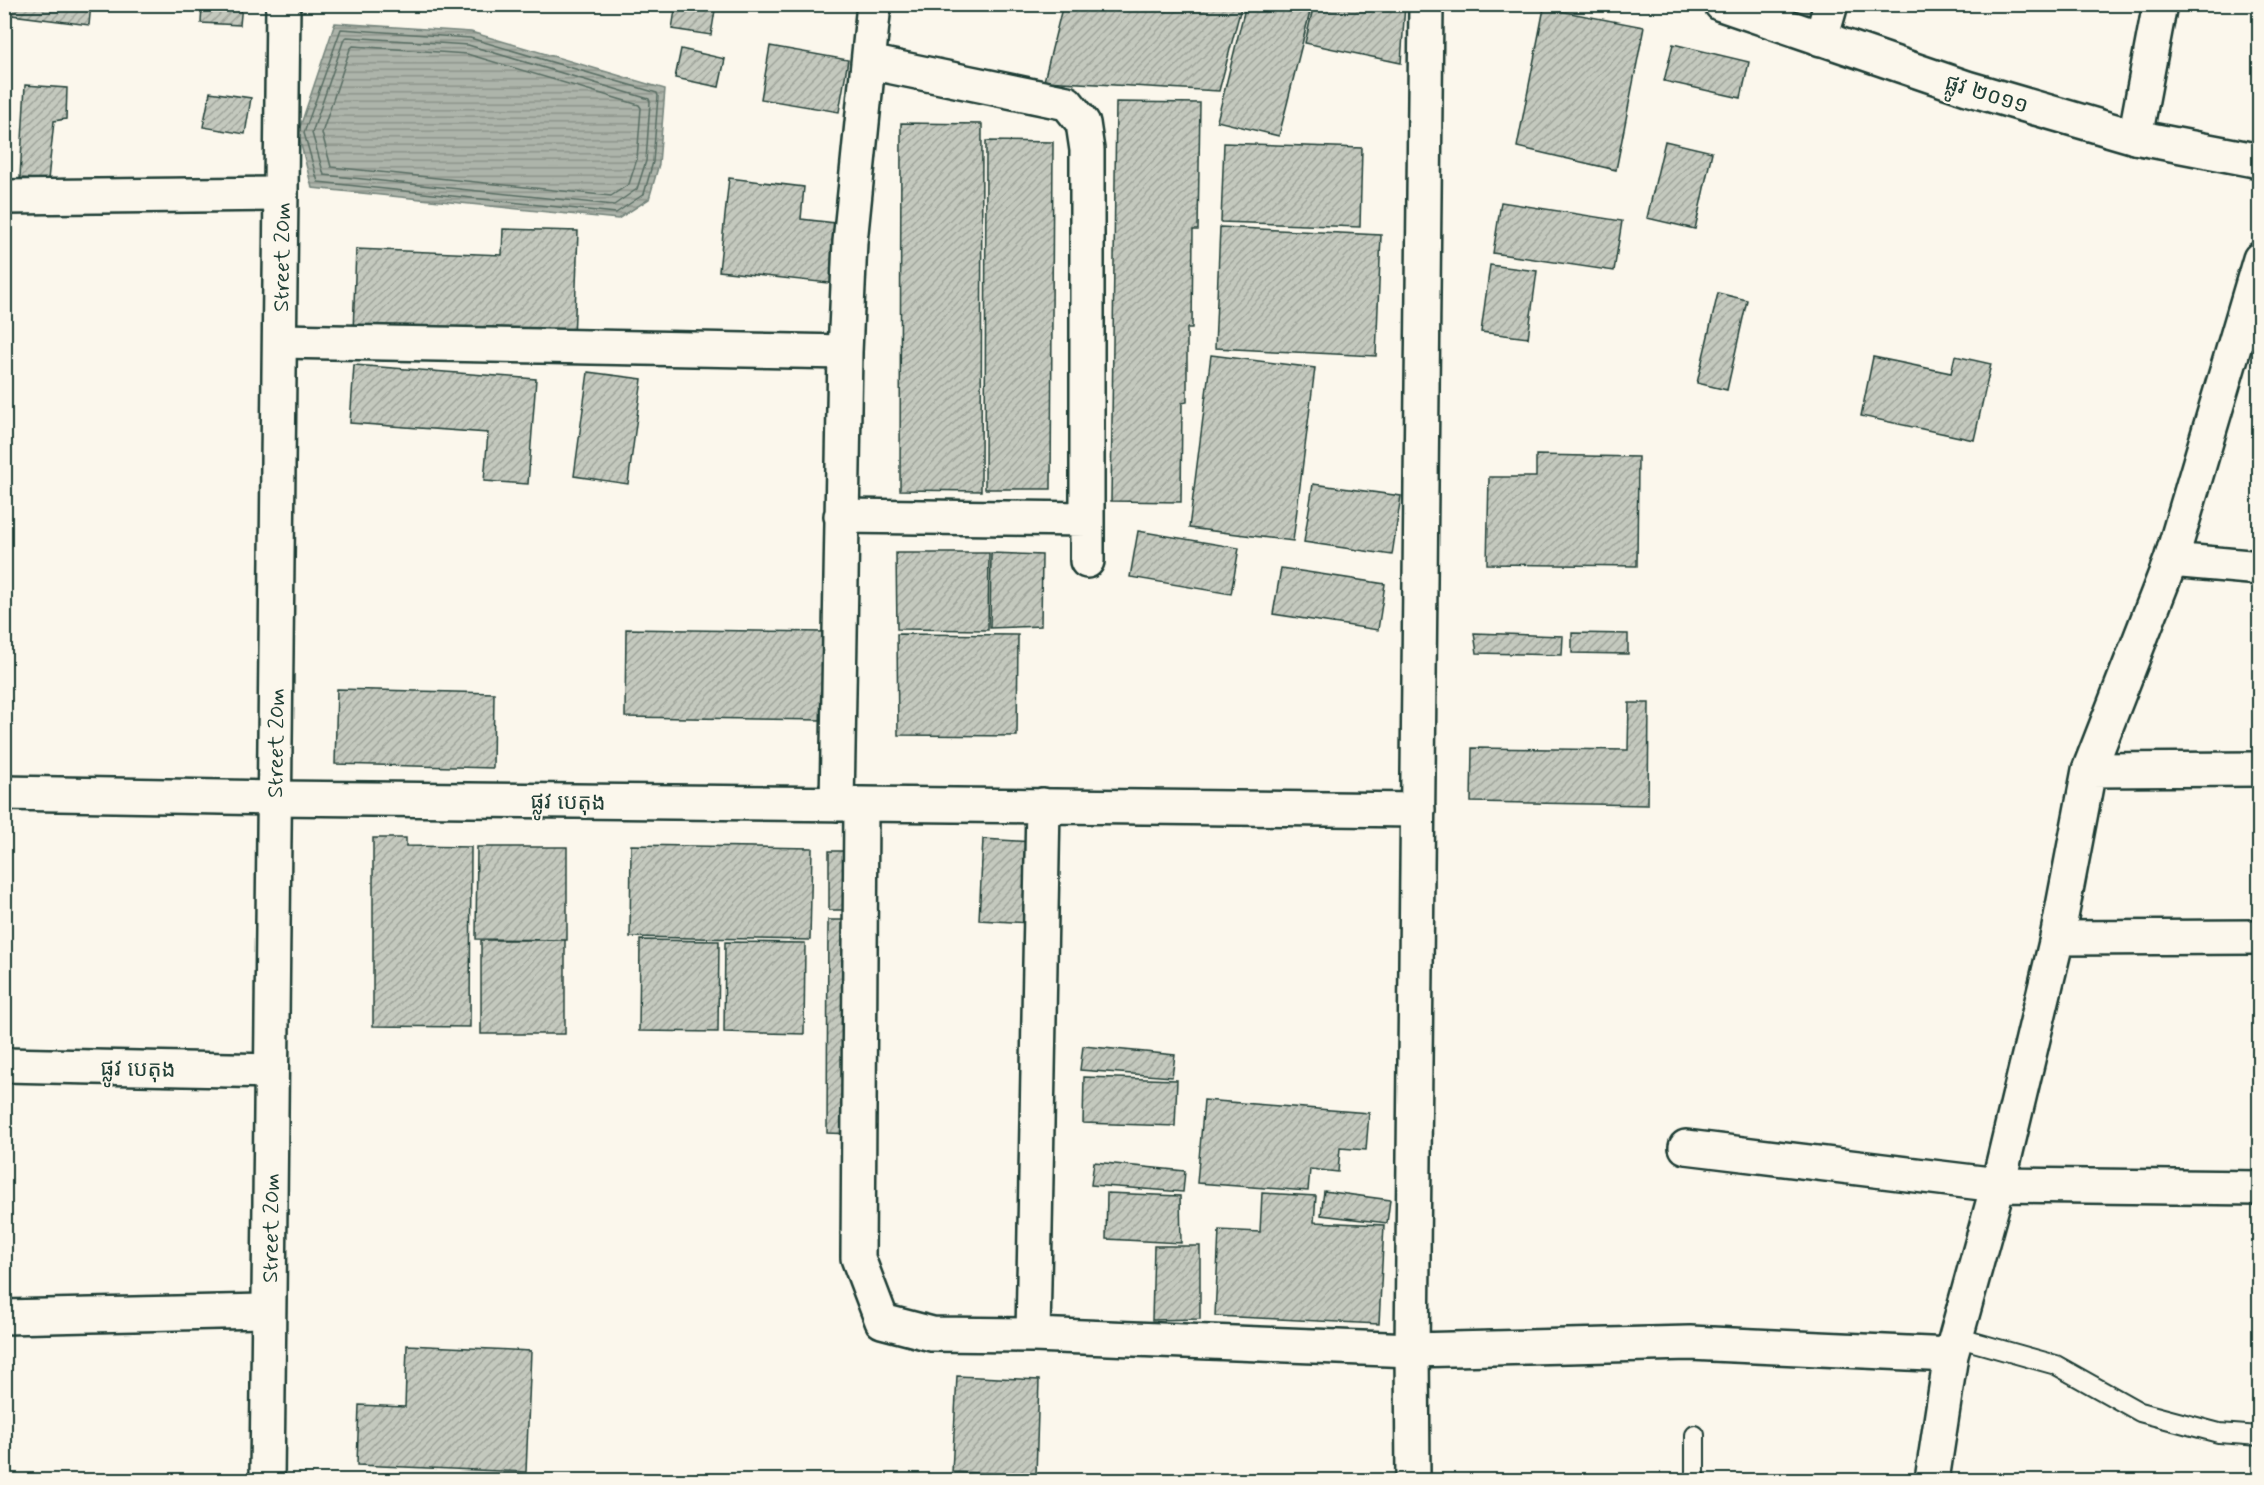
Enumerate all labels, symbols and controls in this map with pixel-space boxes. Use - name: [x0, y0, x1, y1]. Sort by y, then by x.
- street label: ផ្លូវ ២០១១: [1940, 69, 2031, 125]
- street label: Street 20m: [268, 202, 298, 312]
- street label: Street 20m: [262, 688, 292, 798]
- street label: ផ្លូវ បេតុង: [530, 788, 606, 822]
- street label: ផ្លូវ បេតុង: [100, 1055, 176, 1089]
- street label: Street 20m: [257, 1173, 287, 1283]

